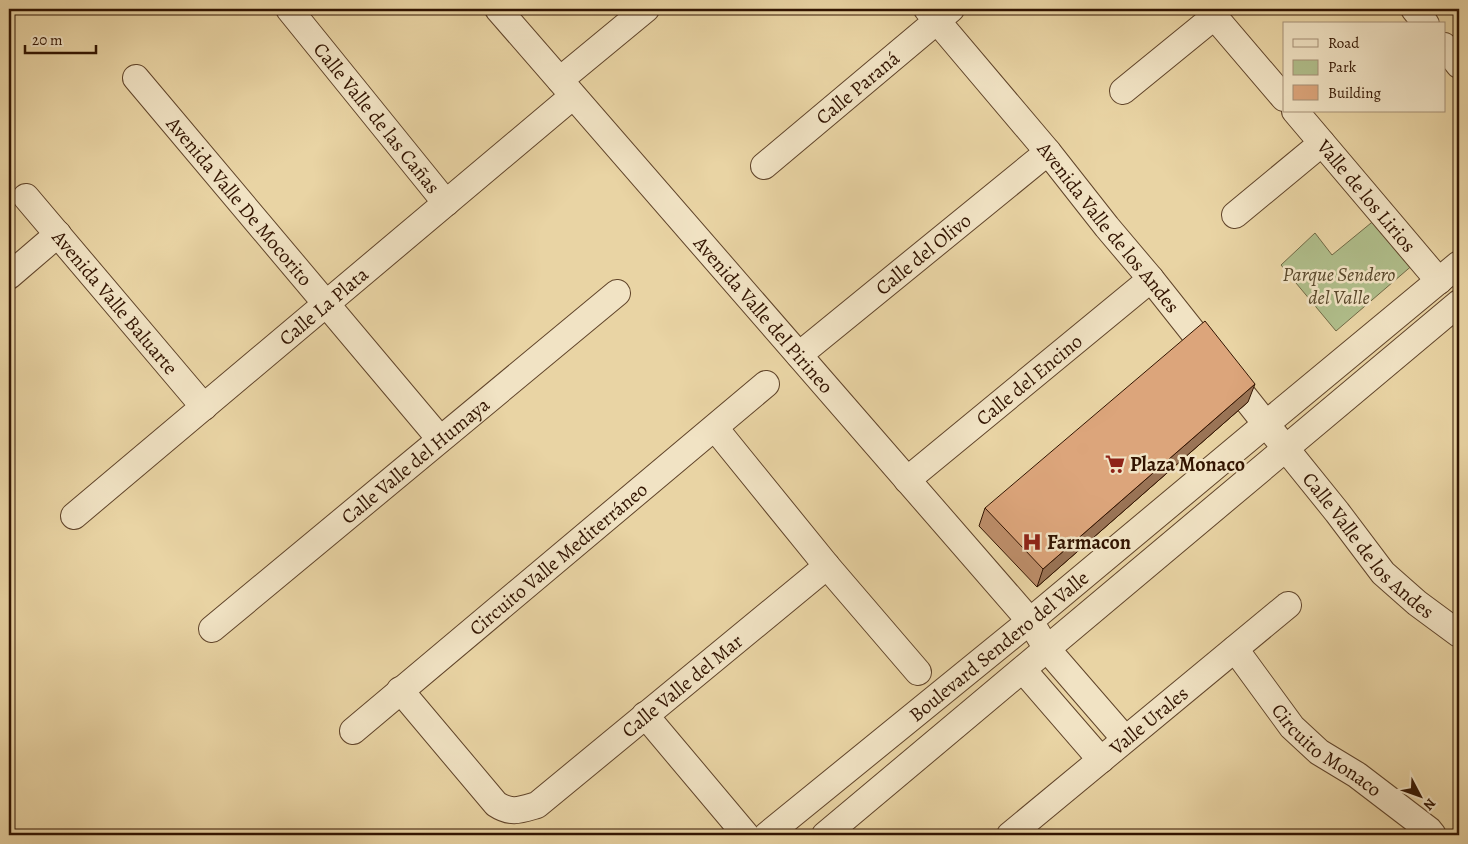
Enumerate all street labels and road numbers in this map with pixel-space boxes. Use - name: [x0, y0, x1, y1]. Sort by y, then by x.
- street label: Calle Valle de las Cañas: [307, 37, 446, 200]
- street label: Calle Paraná: [810, 44, 906, 131]
- street label: Avenida Valle De Mocorito: [160, 110, 319, 292]
- street label: Valle de los Lirios: [1310, 133, 1422, 258]
- street label: Avenida Valle de los Andes: [1030, 135, 1186, 319]
- street label: Calle del Olivo: [870, 207, 977, 301]
- street label: Avenida Valle Baluarte: [45, 224, 184, 381]
- street label: Avenida Valle del Pirineo: [687, 230, 839, 399]
- street label: Calle La Plata: [273, 261, 375, 352]
- street label: Calle del Encino: [970, 328, 1088, 432]
- street label: Calle Valle del Humaya: [336, 391, 496, 530]
- street label: Calle Valle de los Andes: [1296, 467, 1439, 625]
- street label: Circuito Valle Mediterráneo: [464, 476, 653, 642]
- street label: Boulevard Sendero del Valle: [903, 565, 1095, 728]
- street label: Calle Valle del Mar: [616, 628, 749, 744]
- street label: Valle Urales: [1103, 680, 1194, 762]
- street label: Circuito Monaco: [1265, 698, 1387, 803]

